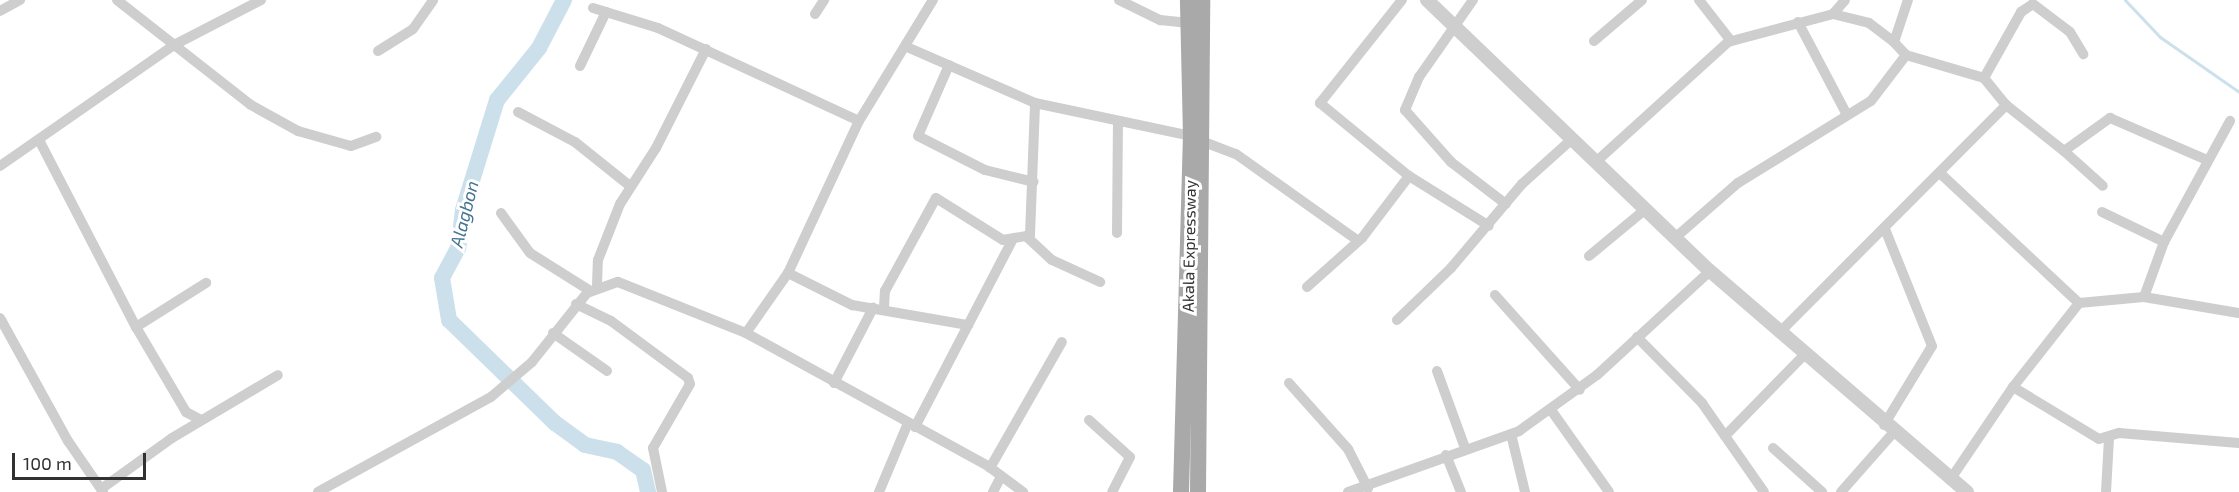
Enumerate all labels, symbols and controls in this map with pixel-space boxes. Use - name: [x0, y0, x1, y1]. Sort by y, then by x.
- water label: Alagbon: [445, 178, 483, 250]
- street label: Akala Expressway: [1178, 180, 1200, 312]
- scale bar: [15, 441, 148, 479]
- text: 100 m: [23, 452, 72, 474]

